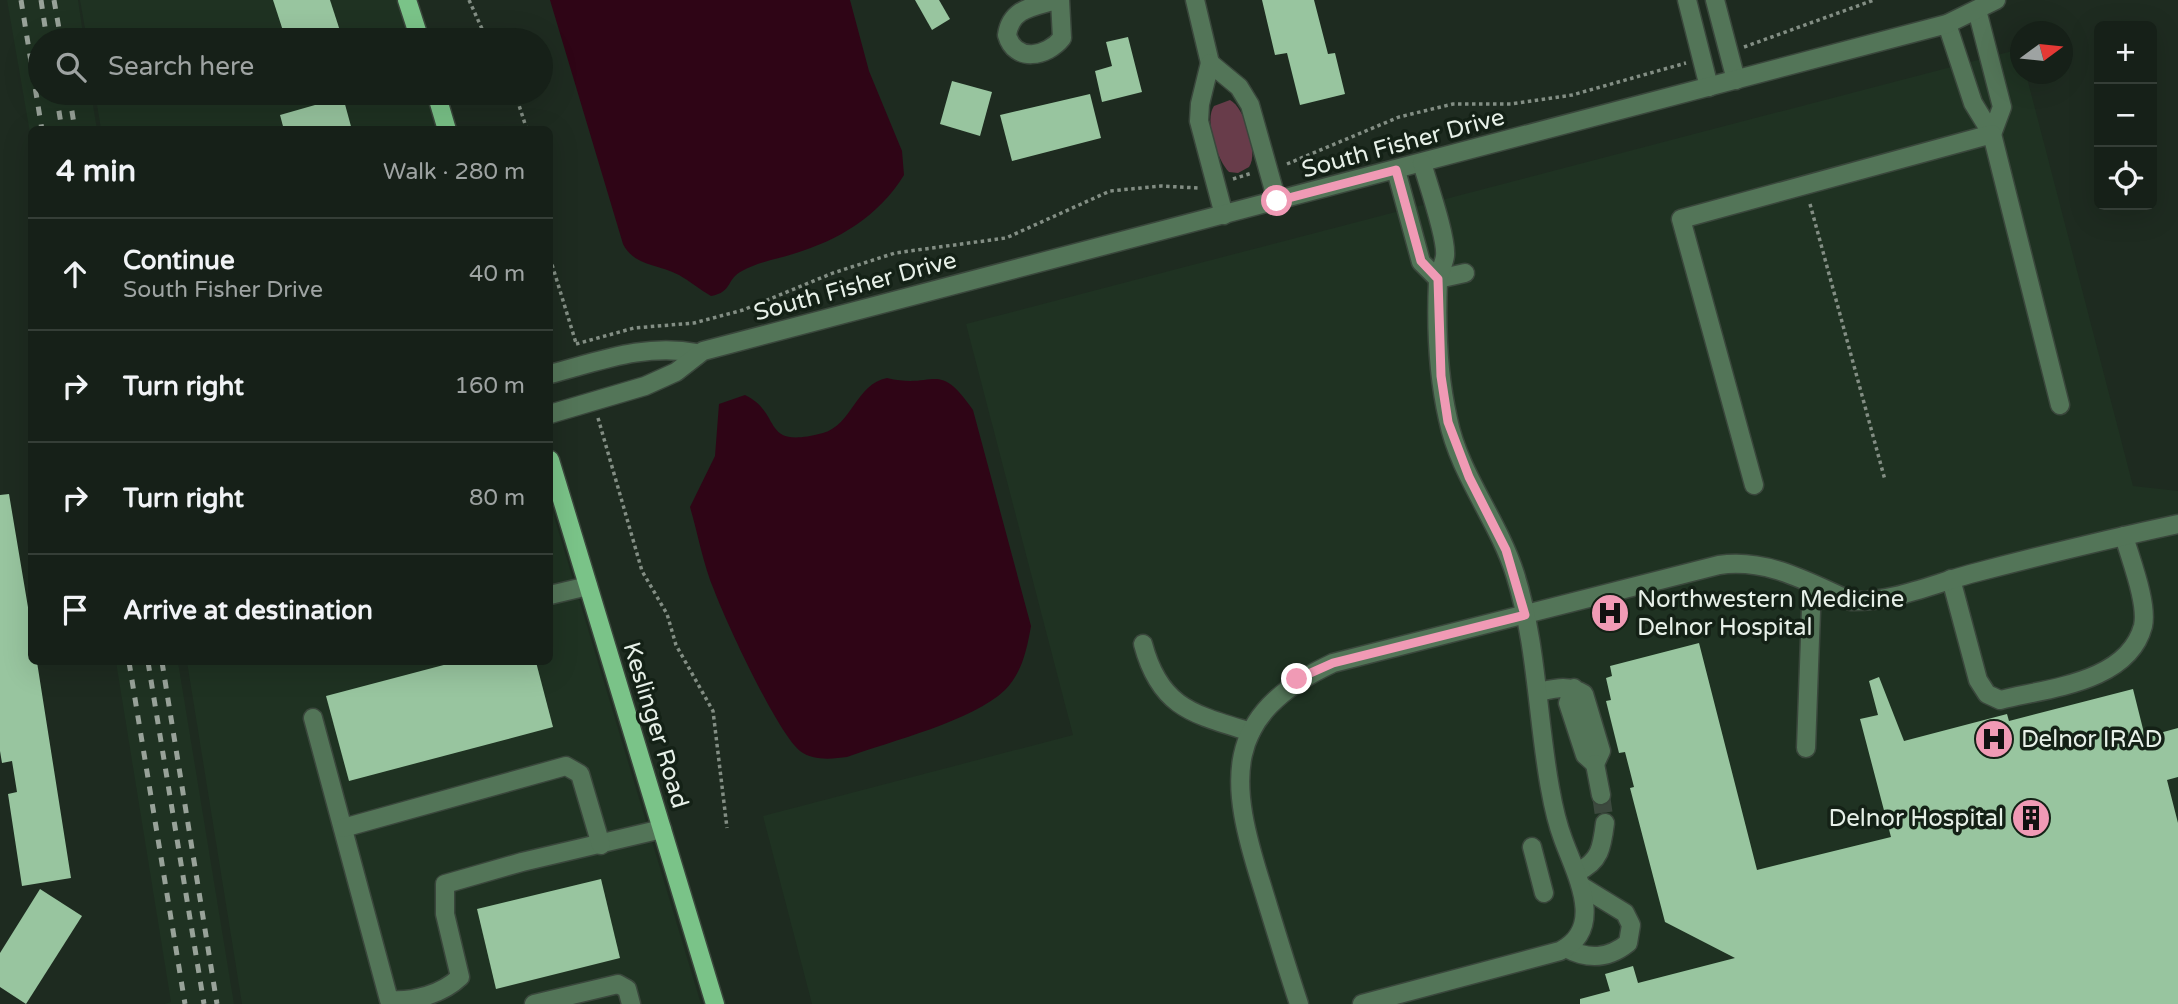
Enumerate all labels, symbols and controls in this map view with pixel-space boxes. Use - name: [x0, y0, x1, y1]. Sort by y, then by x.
- north arrow: [2010, 21, 2073, 84]
- map controls: [2094, 21, 2157, 210]
- button: +: [2094, 21, 2157, 84]
- search box: [28, 28, 553, 105]
- icon: search: [52, 48, 90, 86]
- text: Search here: [108, 51, 254, 82]
- button: −: [2094, 84, 2157, 147]
- street label: South Fisher Drive: [1299, 102, 1508, 184]
- button: locate: [2094, 147, 2157, 210]
- text: 4 min: [56, 153, 136, 190]
- text: Walk · 280 m: [383, 158, 525, 186]
- route start: [1261, 185, 1292, 216]
- text: Continue: [123, 245, 235, 276]
- street label: South Fisher Drive: [751, 245, 960, 327]
- icon: ahead: [56, 255, 94, 293]
- text: 40 m: [469, 260, 525, 288]
- text: South Fisher Drive: [123, 276, 323, 304]
- icon: right: [56, 367, 94, 405]
- text: Turn right: [123, 371, 244, 402]
- text: 160 m: [455, 372, 525, 400]
- icon: right: [56, 479, 94, 517]
- text: Turn right: [123, 483, 244, 514]
- text: 80 m: [469, 484, 525, 512]
- place label: Northwestern Medicine Delnor Hospital: [1637, 585, 1904, 642]
- icon: arrive: [56, 591, 94, 629]
- hospital icon: Northwestern Medicine Delnor Hospital: [1589, 592, 1631, 634]
- text: Arrive at destination: [123, 595, 373, 626]
- street label: Keslinger Road: [616, 639, 695, 812]
- route end: [1281, 663, 1312, 694]
- hospital icon: Delnor IRAD: [1973, 718, 2015, 760]
- place label: Delnor IRAD: [2021, 725, 2163, 754]
- building icon: Delnor Hospital: [2010, 797, 2052, 839]
- place label: Delnor Hospital: [1829, 804, 2004, 833]

